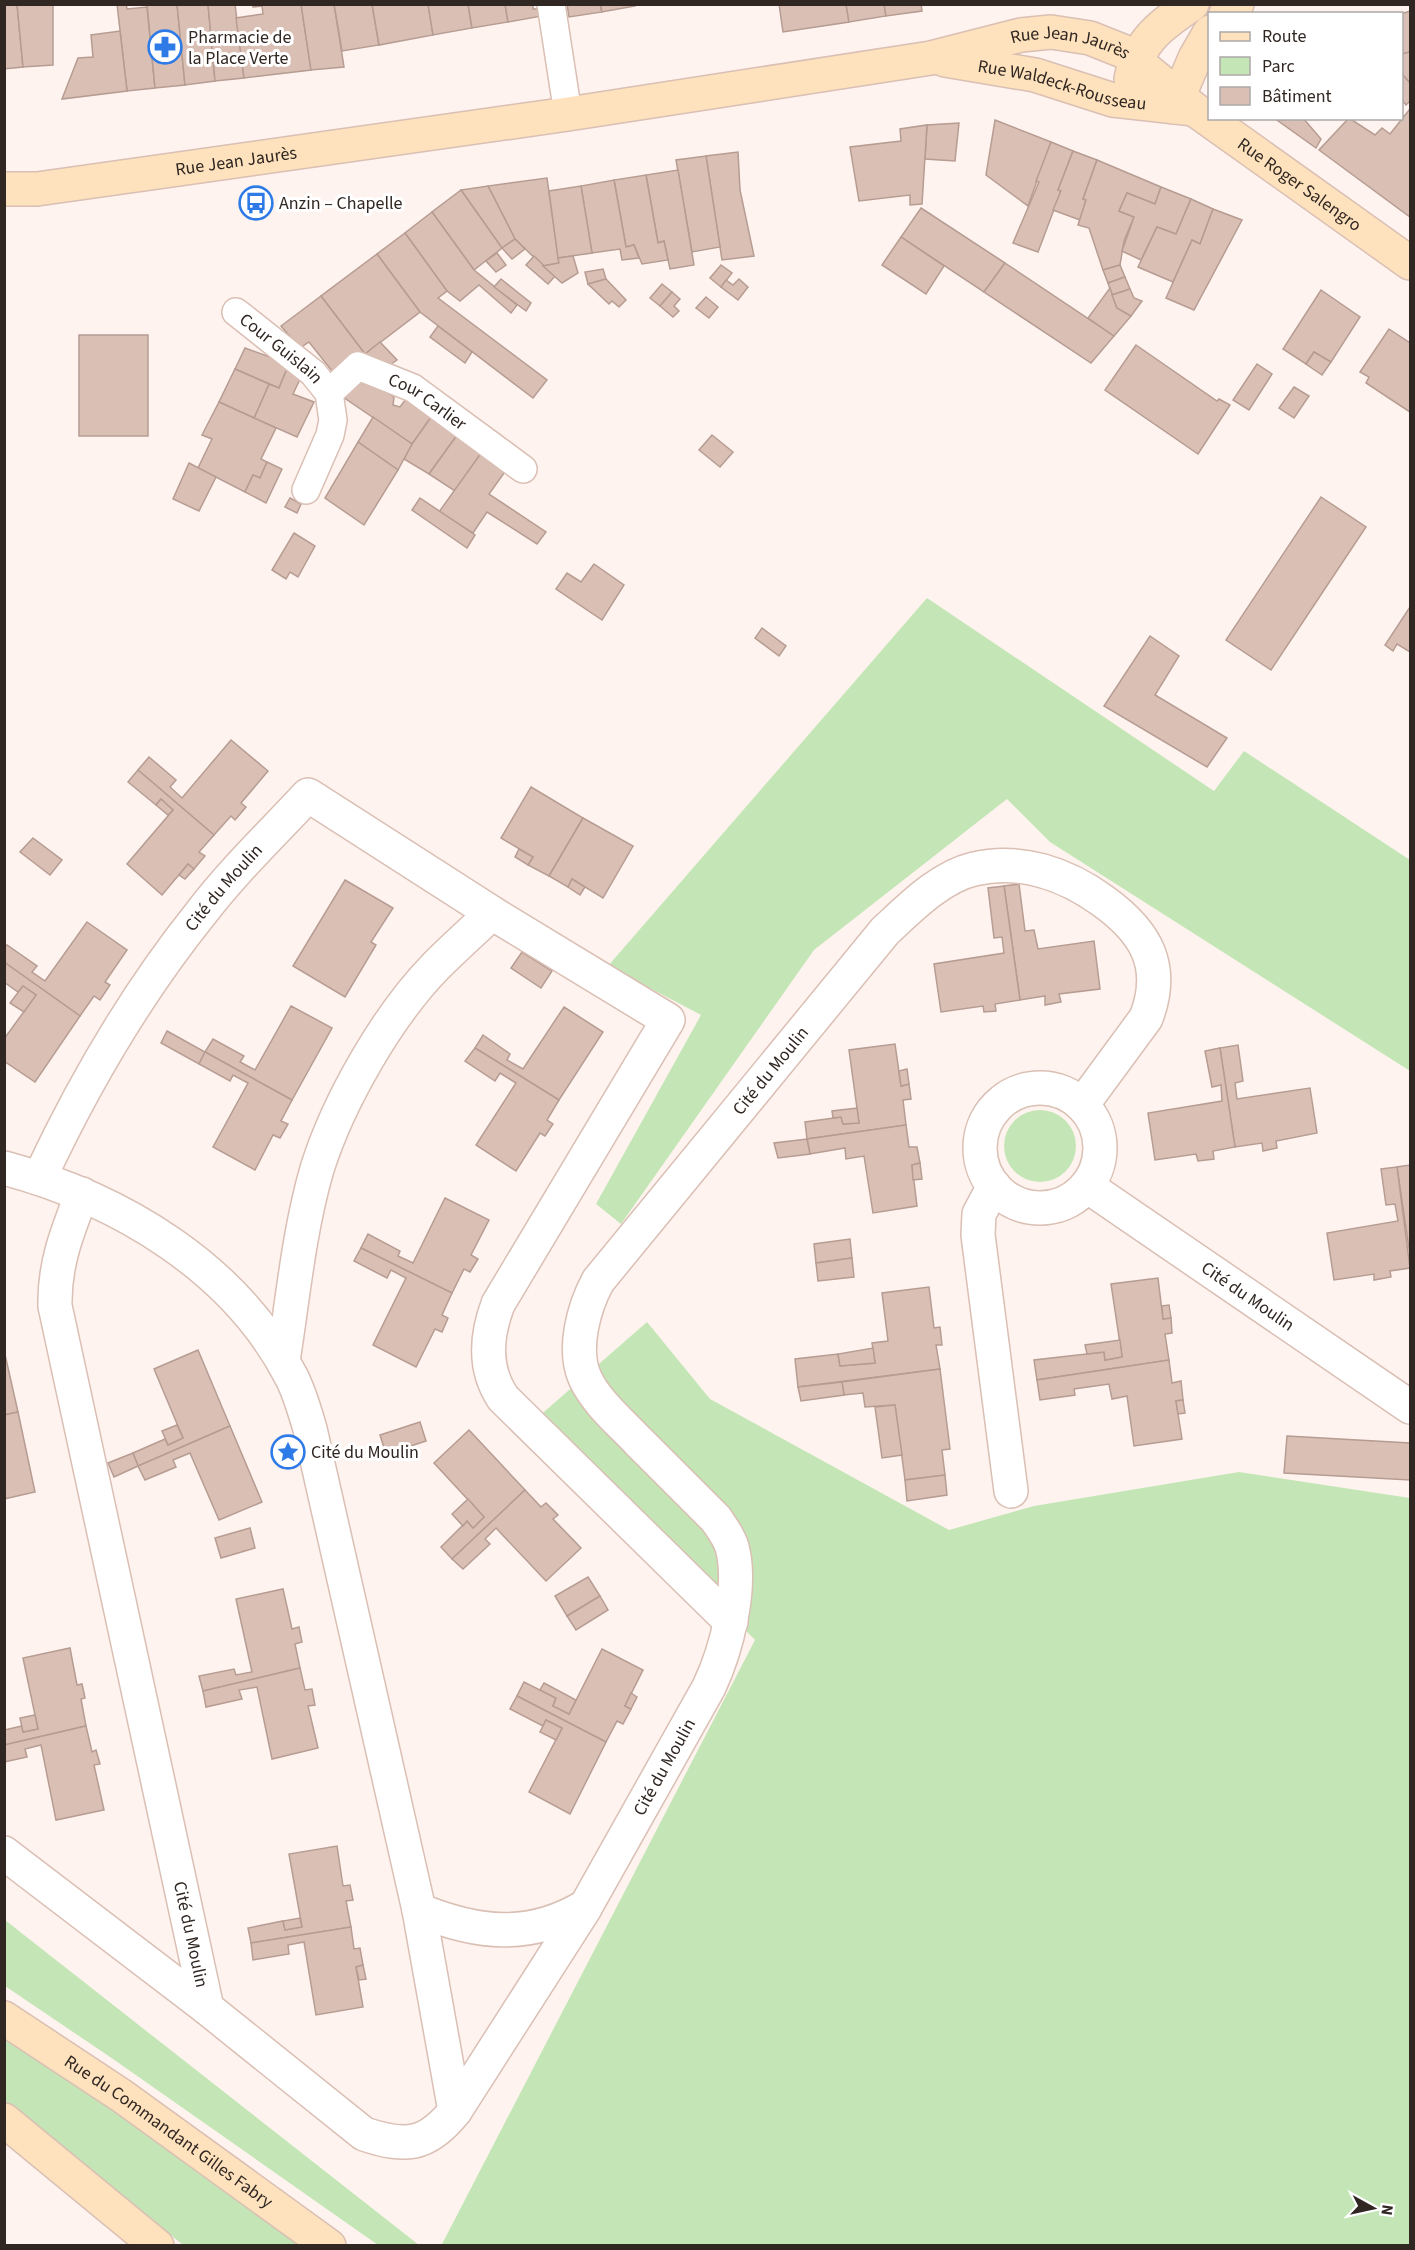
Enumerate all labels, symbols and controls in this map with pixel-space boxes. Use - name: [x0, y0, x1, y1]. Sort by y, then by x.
- legend: [1208, 12, 1403, 120]
- street label: Rue Jean Jaurès: [1008, 20, 1136, 65]
- text: Route: [1262, 24, 1306, 49]
- place label: Pharmacie de la Place Verte: [188, 25, 291, 71]
- pharmacy icon: Pharmacie de la Place Verte: [147, 29, 183, 65]
- street label: Rue Waldeck-Rousseau: [976, 53, 1148, 116]
- text: Parc: [1262, 54, 1295, 79]
- text: Bâtiment: [1262, 84, 1332, 109]
- street label: Rue Roger Salengro: [1233, 131, 1367, 237]
- street label: Rue Jean Jaurès: [174, 140, 298, 182]
- bus stop icon: Anzin – Chapelle: [238, 185, 274, 221]
- place label: Anzin – Chapelle: [279, 191, 403, 216]
- street label: Cour Guislain: [234, 307, 329, 389]
- street label: Cour Carlier: [385, 367, 472, 436]
- street label: Cité du Moulin: [179, 838, 268, 936]
- street label: Cité du Moulin: [727, 1021, 814, 1120]
- street label: Cité du Moulin: [1196, 1255, 1300, 1337]
- place icon: Cité du Moulin: [270, 1434, 306, 1470]
- place label: Cité du Moulin: [311, 1440, 419, 1465]
- street label: Cité du Moulin: [627, 1714, 701, 1820]
- street label: Cité du Moulin: [167, 1879, 215, 1990]
- street label: Rue du Commandant Gilles Fabry: [59, 2049, 279, 2214]
- north arrow: [1343, 2178, 1403, 2238]
- text: N: [1375, 2203, 1398, 2217]

